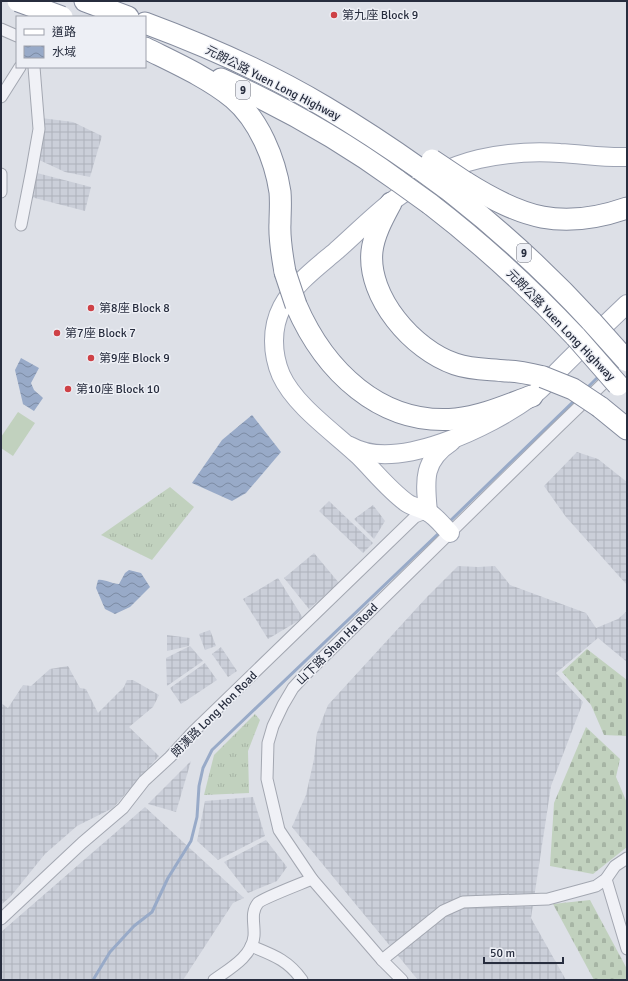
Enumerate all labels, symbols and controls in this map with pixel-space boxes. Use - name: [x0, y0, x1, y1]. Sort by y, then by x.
- place label: 第九座 Block 9: [342, 8, 418, 23]
- marker: 第九座 Block 9: [329, 10, 339, 20]
- legend: [16, 16, 146, 68]
- text: 道路: [52, 25, 76, 40]
- street label: 元朗公路 Yuen Long Highway: [203, 43, 343, 124]
- text: 水域: [52, 45, 76, 60]
- road number: 9: [236, 81, 250, 99]
- road number: 9: [517, 244, 531, 262]
- street label: 元朗公路 Yuen Long Highway: [503, 266, 618, 385]
- place label: 第8座 Block 8: [99, 301, 170, 316]
- marker: 第8座 Block 8: [86, 303, 96, 313]
- place label: 第7座 Block 7: [65, 326, 136, 341]
- marker: 第7座 Block 7: [52, 328, 62, 338]
- place label: 第9座 Block 9: [99, 351, 170, 366]
- marker: 第9座 Block 9: [86, 353, 96, 363]
- place label: 第10座 Block 10: [76, 382, 160, 397]
- marker: 第10座 Block 10: [63, 384, 73, 394]
- street label: 山下路 Shan Ha Road: [293, 600, 381, 688]
- street label: 朗漢路 Long Hon Road: [168, 668, 261, 761]
- scale bar: [484, 939, 563, 965]
- text: 50 m: [490, 946, 515, 961]

